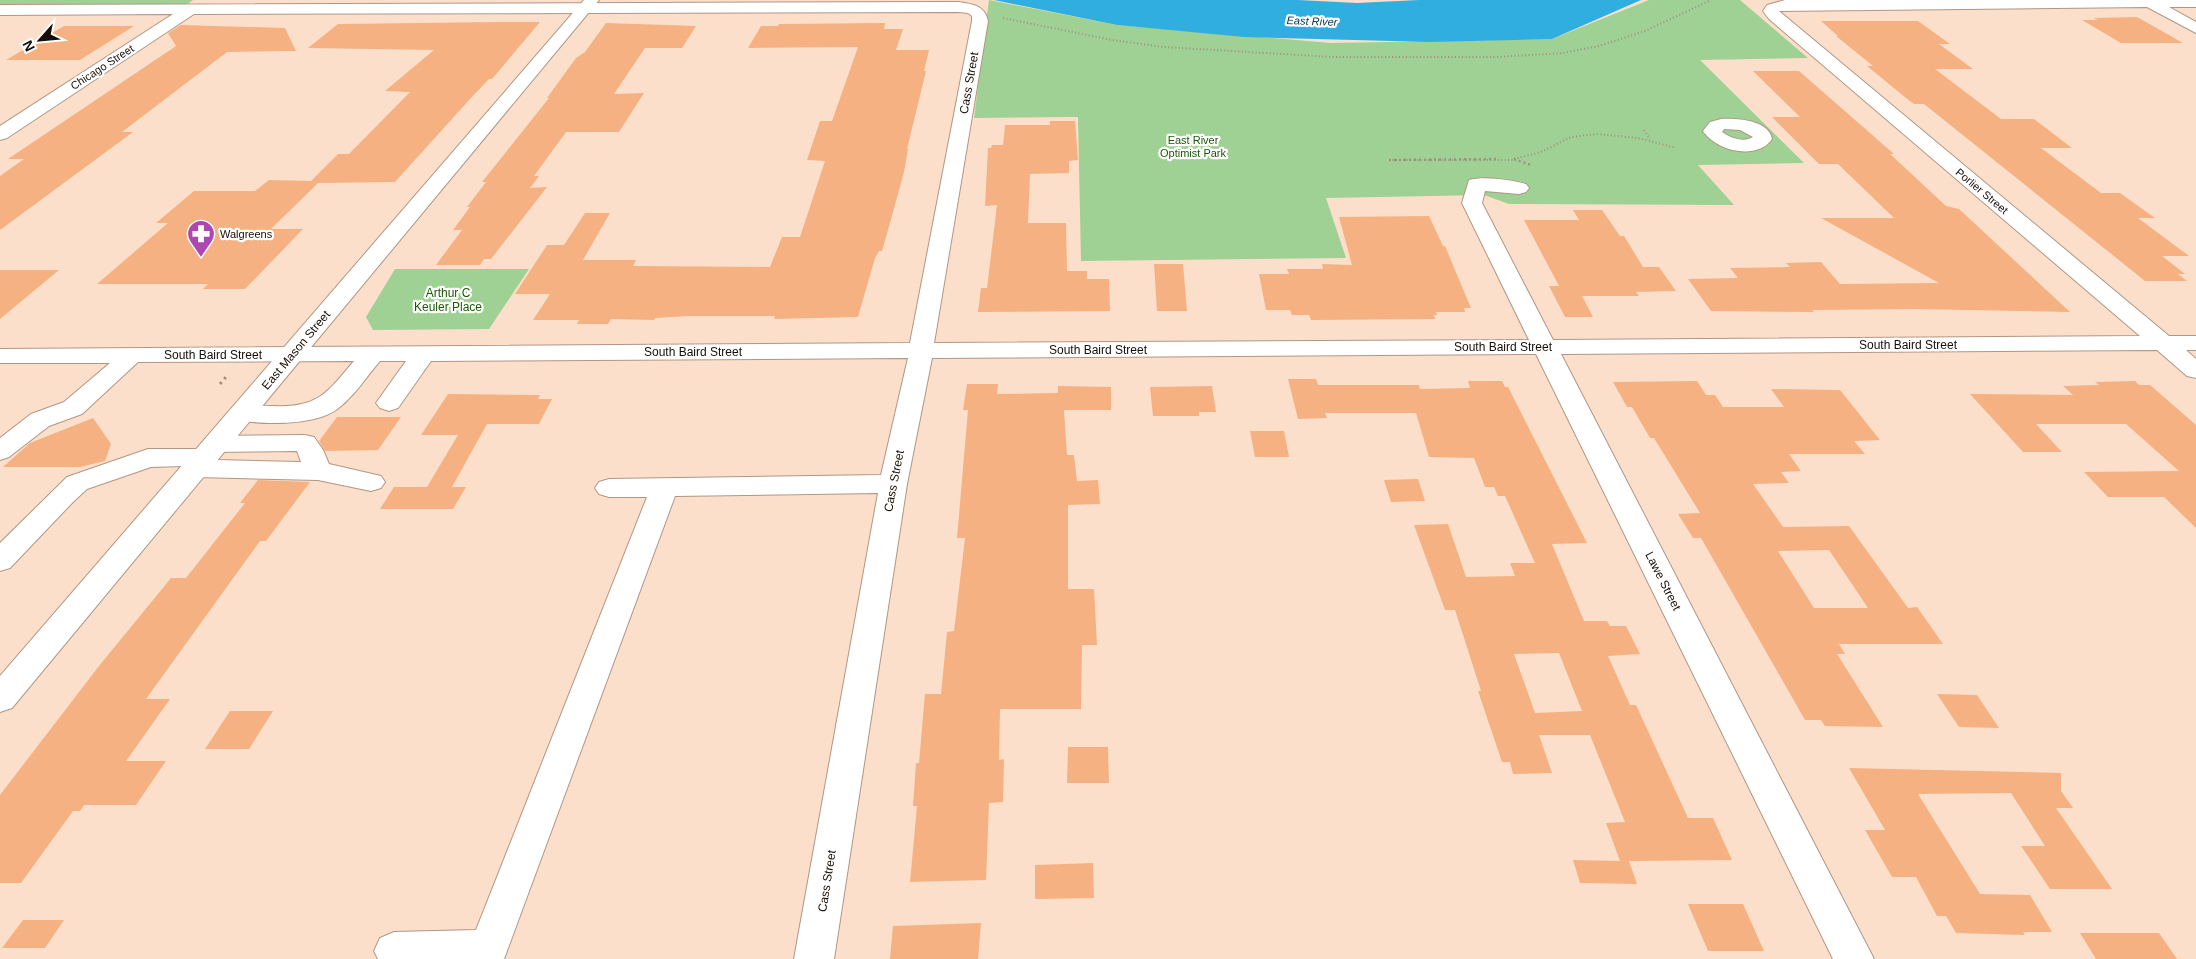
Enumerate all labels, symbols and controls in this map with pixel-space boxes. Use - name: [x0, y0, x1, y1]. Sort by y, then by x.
- water label: East River: [1286, 14, 1339, 28]
- north arrow: [15, 15, 65, 65]
- text: N: [19, 38, 38, 54]
- street label: Chicago Street: [68, 42, 136, 92]
- street label: Cass Street: [957, 50, 981, 115]
- park label: East River Optimist Park: [1160, 134, 1227, 159]
- street label: Porlier Street: [1954, 166, 2010, 216]
- pharmacy icon: Walgreens: [186, 219, 216, 258]
- place label: Walgreens: [220, 228, 273, 240]
- park label: Arthur C Keuler Place: [414, 286, 482, 314]
- street label: East Mason Street: [259, 307, 334, 392]
- street label: South Baird Street: [1859, 338, 1958, 352]
- street label: South Baird Street: [1454, 340, 1553, 354]
- street label: South Baird Street: [1049, 343, 1148, 357]
- street label: South Baird Street: [644, 345, 743, 359]
- street label: South Baird Street: [164, 348, 263, 362]
- street label: Cass Street: [881, 448, 907, 513]
- street label: Lawe Street: [1642, 549, 1684, 613]
- street label: Cass Street: [815, 848, 839, 913]

